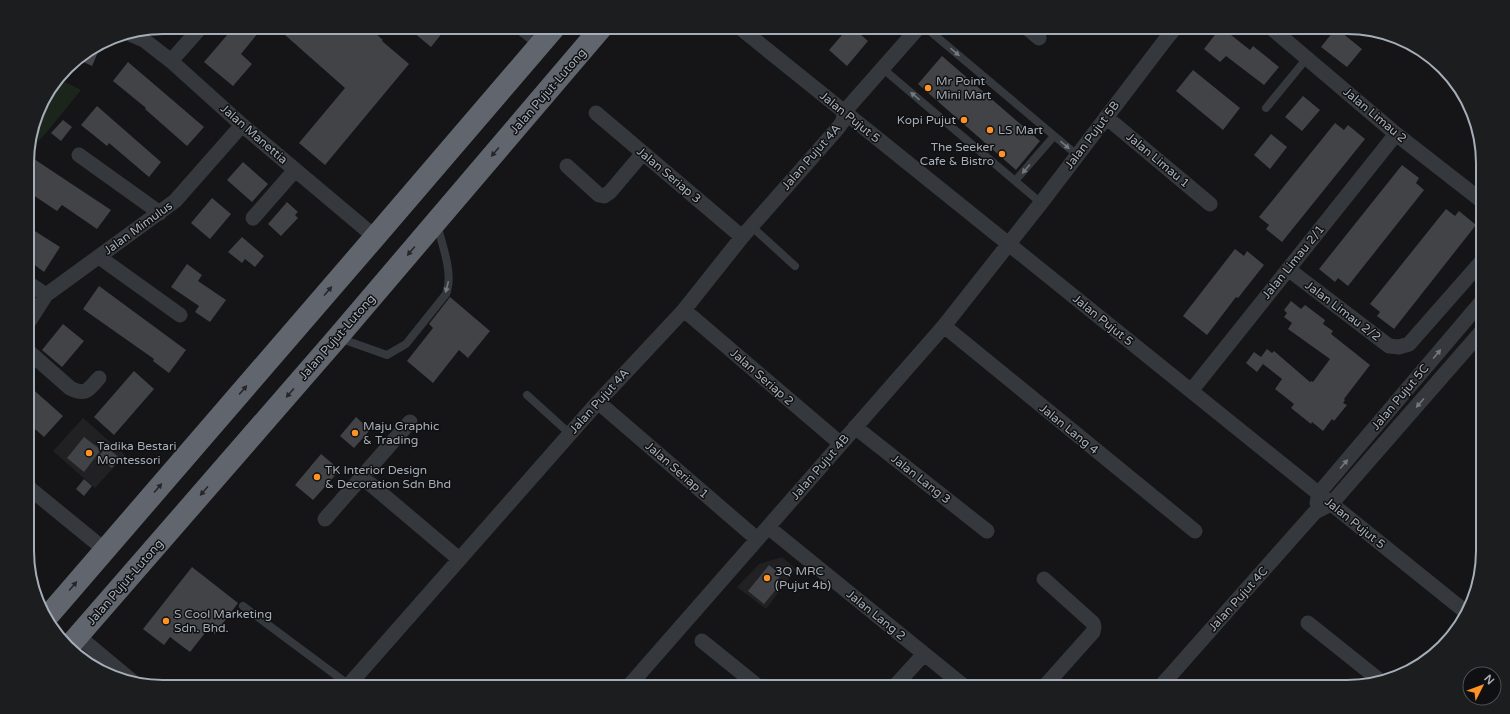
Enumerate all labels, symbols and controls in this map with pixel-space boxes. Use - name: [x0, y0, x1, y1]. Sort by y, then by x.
- street label: Jalan Pujut-Lutong: [507, 45, 589, 137]
- one-way arrow: [950, 48, 960, 57]
- place label: Mr Point Mini Mart: [936, 74, 992, 102]
- marker: Mr Point Mini Mart: [923, 83, 933, 93]
- street label: Jalan Limau 2: [1341, 85, 1409, 145]
- street label: Jalan Pujut 5: [817, 88, 883, 146]
- one-way arrow: [910, 92, 921, 101]
- street label: Jalan Pujut 5B: [1062, 98, 1122, 172]
- street label: Jalan Manettia: [218, 101, 290, 167]
- place label: Kopi Pujut: [897, 113, 956, 127]
- marker: Kopi Pujut: [959, 115, 969, 125]
- street label: Jalan Pujut 4A: [779, 121, 843, 193]
- place label: LS Mart: [998, 123, 1043, 137]
- marker: LS Mart: [985, 125, 995, 135]
- street label: Jalan Limau 1: [1124, 130, 1192, 190]
- place label: The Seeker Cafe & Bistro: [920, 140, 994, 168]
- one-way arrow: [1060, 140, 1070, 150]
- street label: Jalan Seriap 3: [634, 144, 704, 206]
- one-way arrow: [491, 147, 500, 158]
- marker: The Seeker Cafe & Bistro: [997, 149, 1007, 159]
- one-way arrow: [1021, 164, 1030, 174]
- street label: Jalan Mimulus: [101, 198, 175, 258]
- street label: Jalan Limau 2/1: [1259, 222, 1327, 302]
- one-way arrow: [406, 246, 415, 257]
- street label: Jalan Limau 2/2: [1302, 278, 1384, 344]
- one-way arrow: [444, 280, 450, 293]
- one-way arrow: [324, 286, 333, 297]
- street label: Jalan Pujut-Lutong: [296, 291, 378, 383]
- street label: Jalan Pujut 5: [1070, 291, 1136, 349]
- street label: Jalan Seriap 2: [728, 346, 796, 408]
- one-way arrow: [1433, 349, 1442, 359]
- street label: Jalan Pujut 5C: [1368, 361, 1432, 433]
- street label: Jalan Pujut 4A: [566, 366, 632, 436]
- one-way arrow: [239, 384, 248, 395]
- one-way arrow: [285, 387, 294, 398]
- one-way arrow: [1415, 397, 1424, 408]
- street label: Jalan Lang 4: [1037, 401, 1102, 457]
- place label: Maju Graphic & Trading: [363, 419, 440, 447]
- marker: Maju Graphic & Trading: [350, 428, 360, 438]
- street label: Jalan Pujut 4B: [788, 432, 852, 502]
- place label: Tadika Bestari Montessori: [97, 439, 177, 467]
- street label: Jalan Seriap 1: [643, 439, 711, 501]
- marker: Tadika Bestari Montessori: [84, 448, 94, 458]
- street label: Jalan Lang 3: [888, 451, 954, 507]
- one-way arrow: [1339, 458, 1348, 469]
- place label: TK Interior Design & Decoration Sdn Bhd: [325, 463, 451, 491]
- marker: TK Interior Design & Decoration Sdn Bhd: [312, 472, 322, 482]
- one-way arrow: [154, 483, 163, 493]
- one-way arrow: [200, 485, 209, 496]
- street label: Jalan Pujut 5: [1322, 494, 1388, 552]
- street label: Jalan Pujut-Lutong: [84, 536, 166, 628]
- place label: 3Q MRC (Pujut 4b): [775, 564, 831, 592]
- street label: Jalan Pujut 4C: [1205, 564, 1271, 634]
- marker: 3Q MRC (Pujut 4b): [762, 573, 772, 583]
- one-way arrow: [69, 581, 78, 592]
- street label: Jalan Lang 2: [844, 587, 908, 643]
- place label: S Cool Marketing Sdn. Bhd.: [174, 607, 272, 635]
- marker: S Cool Marketing Sdn. Bhd.: [161, 616, 171, 626]
- north arrow: [1462, 666, 1502, 706]
- text: N: [1481, 672, 1497, 687]

